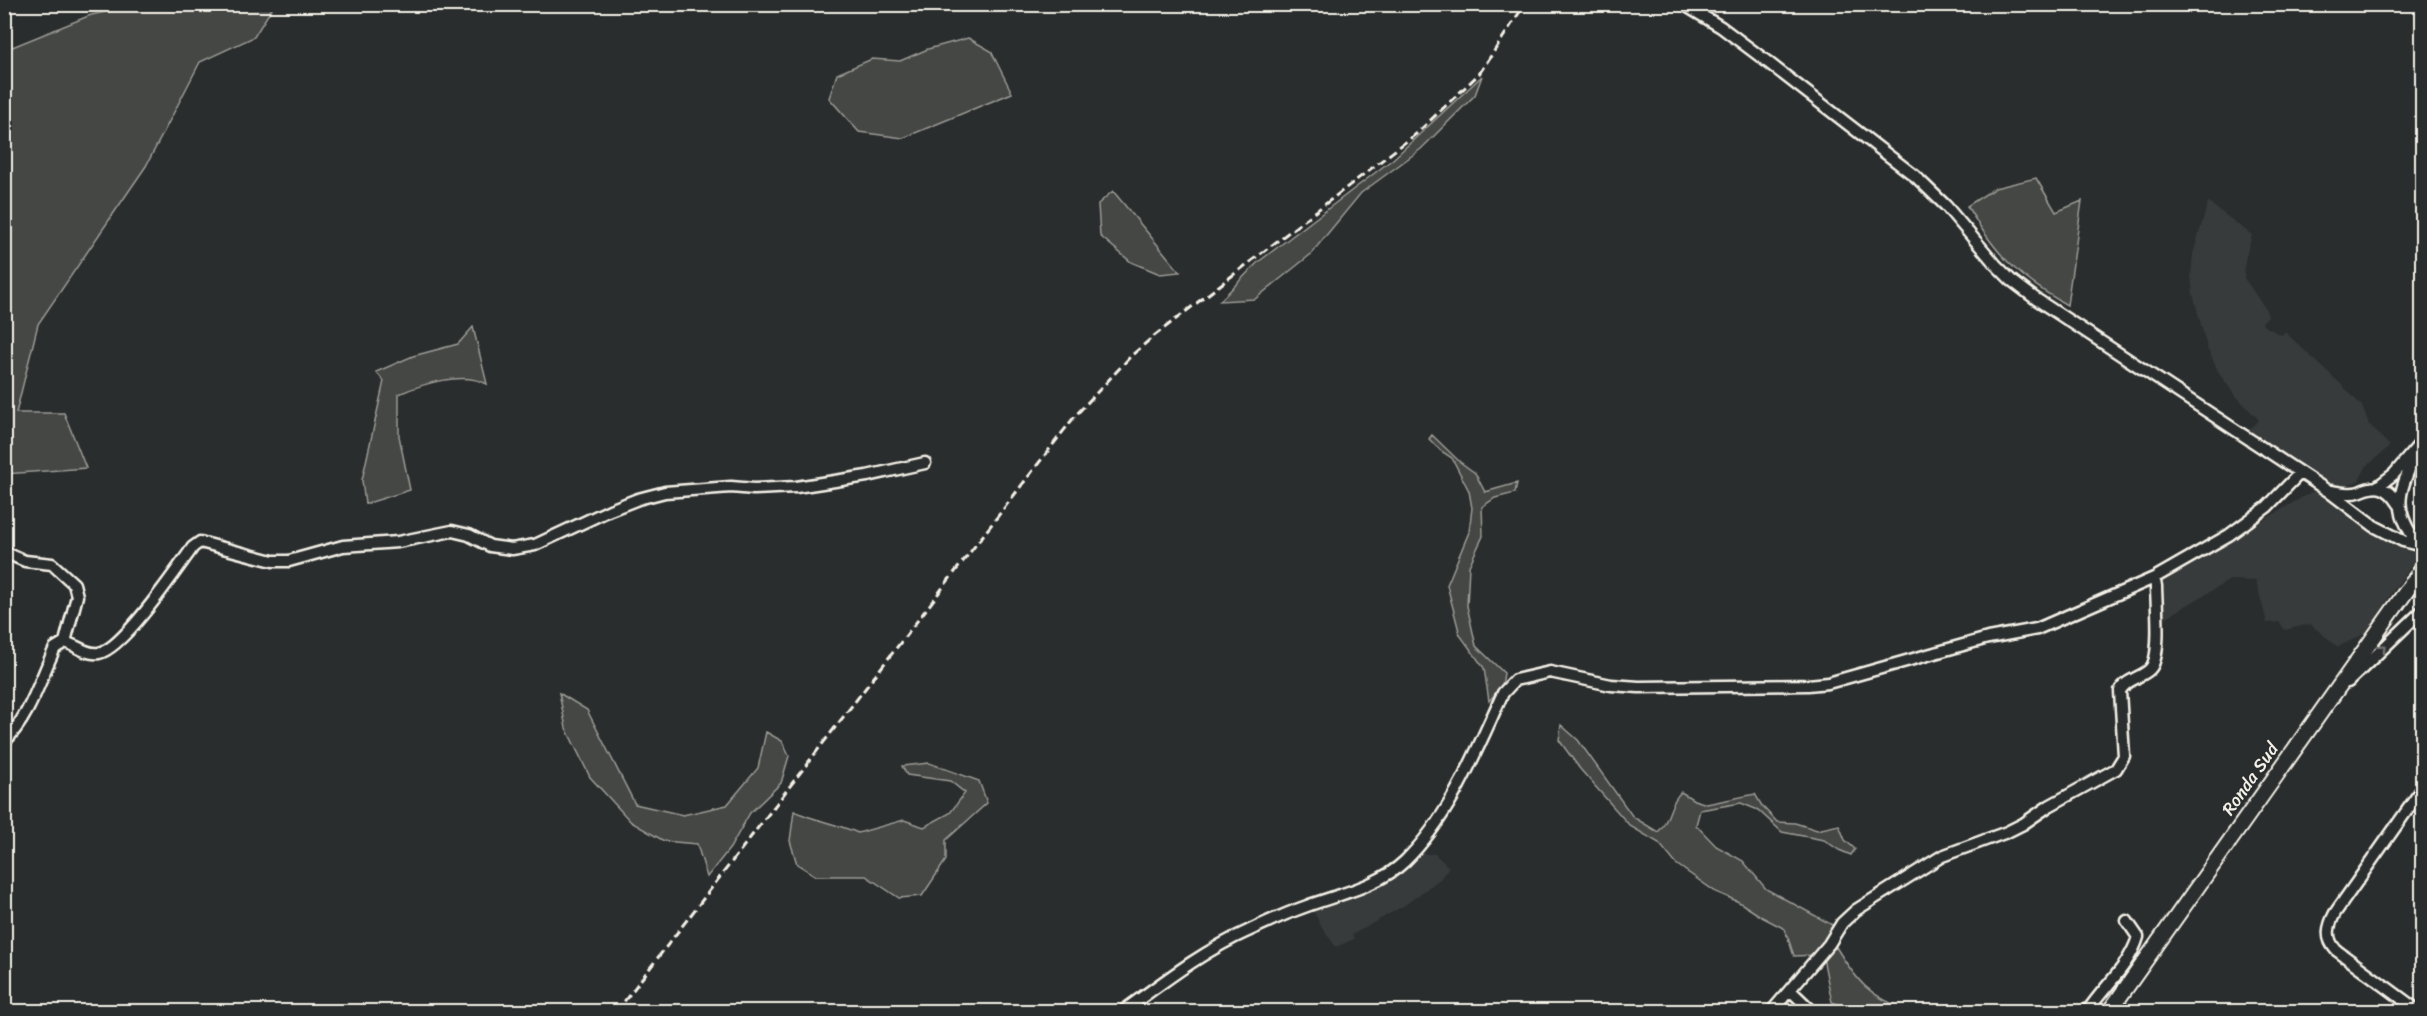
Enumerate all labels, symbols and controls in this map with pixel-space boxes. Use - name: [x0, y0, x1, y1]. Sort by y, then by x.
- one-way arrow: [2375, 644, 2386, 655]
- street label: Ronda Sud: [2213, 734, 2288, 822]

